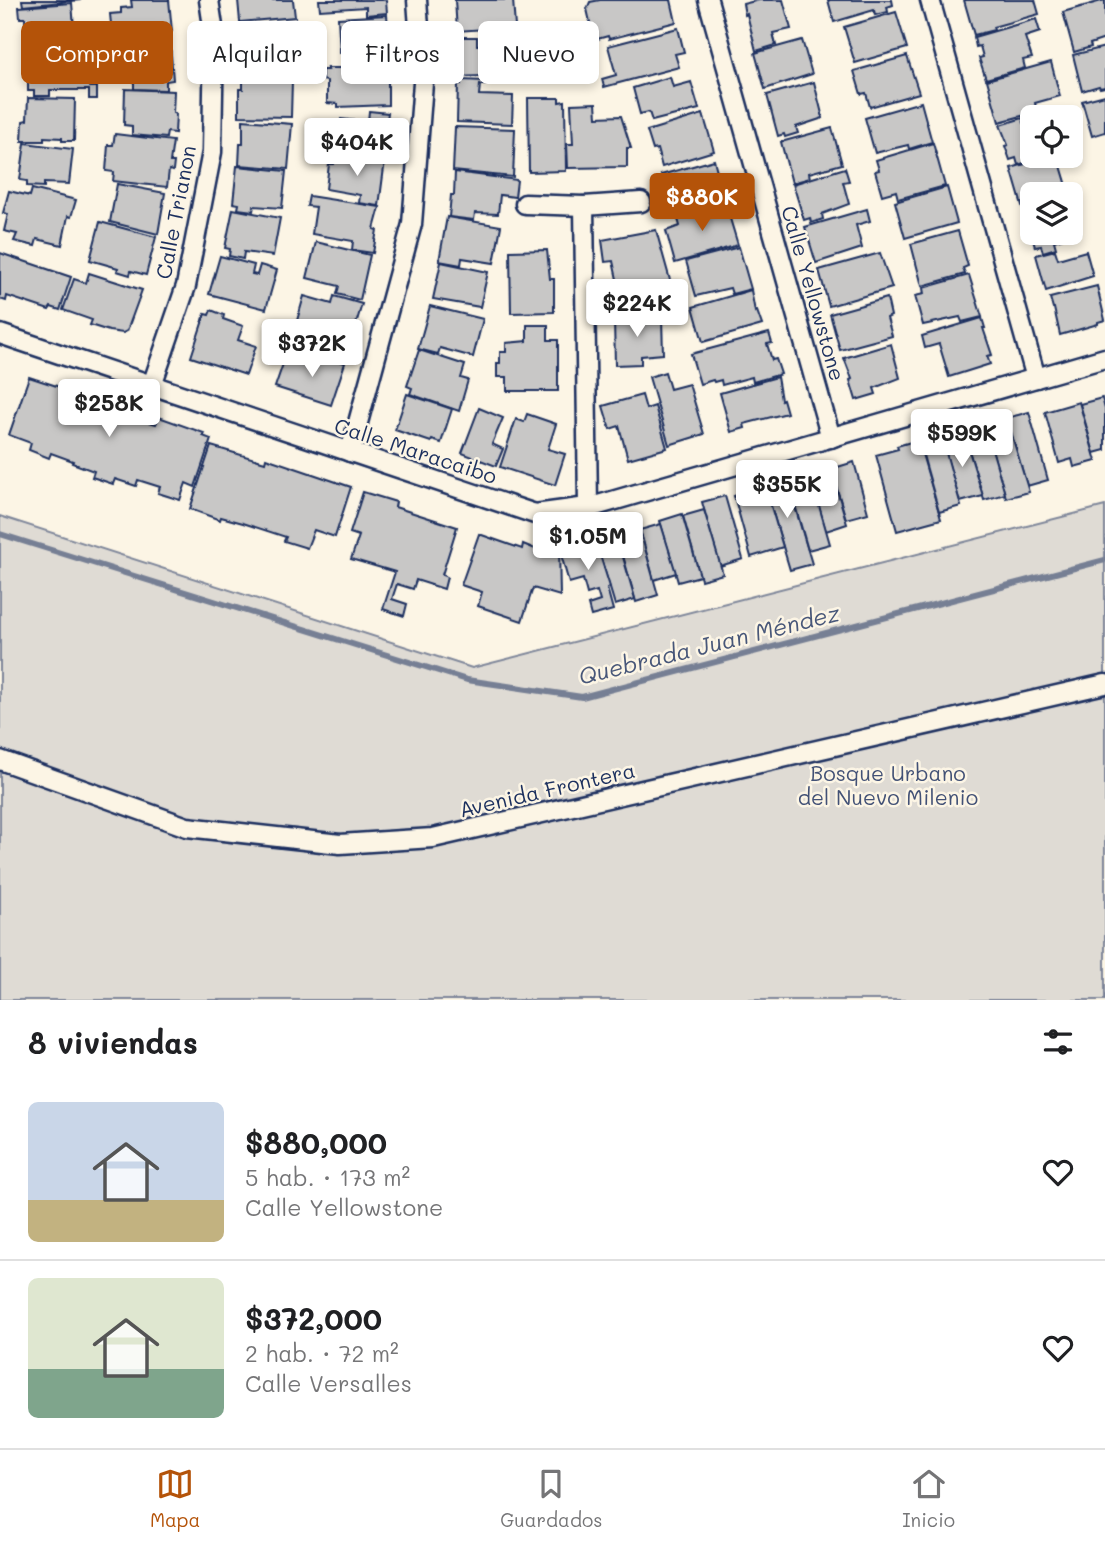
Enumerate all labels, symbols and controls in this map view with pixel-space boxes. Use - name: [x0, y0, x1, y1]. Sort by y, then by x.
- chip: Comprar: [21, 21, 173, 84]
- chip: Alquilar: [187, 21, 327, 84]
- chip: Filtros: [341, 21, 464, 84]
- chip: Nuevo: [478, 21, 599, 84]
- map controls: [1020, 105, 1083, 245]
- button: locate: [1020, 105, 1083, 168]
- pin: $404K: [308, 118, 406, 178]
- text: $404K: [320, 126, 394, 156]
- street label: Calle Trianon: [149, 143, 201, 281]
- pin: $880K: [653, 174, 751, 233]
- text: $880K: [666, 181, 738, 211]
- button: layers: [1020, 182, 1083, 245]
- street label: Calle Yellowstone: [776, 202, 852, 384]
- pin: $224K: [588, 280, 686, 339]
- text: $224K: [602, 287, 672, 317]
- pin: $372K: [263, 320, 361, 379]
- text: $372K: [278, 327, 346, 357]
- pin: $258K: [60, 380, 158, 439]
- text: $258K: [74, 387, 144, 417]
- pin: $599K: [913, 410, 1011, 469]
- street label: Calle Maracaibo: [331, 411, 501, 489]
- text: $599K: [927, 417, 997, 447]
- pin: $355K: [738, 461, 836, 520]
- text: $355K: [752, 468, 822, 498]
- pin: $1.05M: [531, 512, 645, 572]
- text: $1.05M: [549, 520, 627, 550]
- water label: Quebrada Juan Méndez: [575, 597, 843, 691]
- street label: Avenida Frontera: [456, 756, 638, 822]
- park label: Bosque Urbano del Nuevo Milenio: [798, 759, 978, 810]
- text: 8 viviendas: [28, 1022, 198, 1062]
- icon: filters: [1039, 1023, 1077, 1061]
- text: $880,000: [245, 1122, 387, 1162]
- icon: home: [84, 1130, 168, 1214]
- icon: heart: [1039, 1153, 1077, 1191]
- text: 5 hab. · 173 m²: [245, 1162, 410, 1192]
- text: Calle Yellowstone: [245, 1192, 443, 1222]
- text: $372,000: [245, 1298, 382, 1338]
- icon: home: [84, 1306, 168, 1390]
- icon: heart: [1039, 1329, 1077, 1367]
- text: 2 hab. · 72 m²: [245, 1338, 399, 1368]
- text: Calle Versalles: [245, 1368, 412, 1398]
- tab: Mapa: [150, 1465, 200, 1532]
- tab: Guardados: [500, 1465, 602, 1532]
- tab: Inicio: [902, 1465, 955, 1532]

